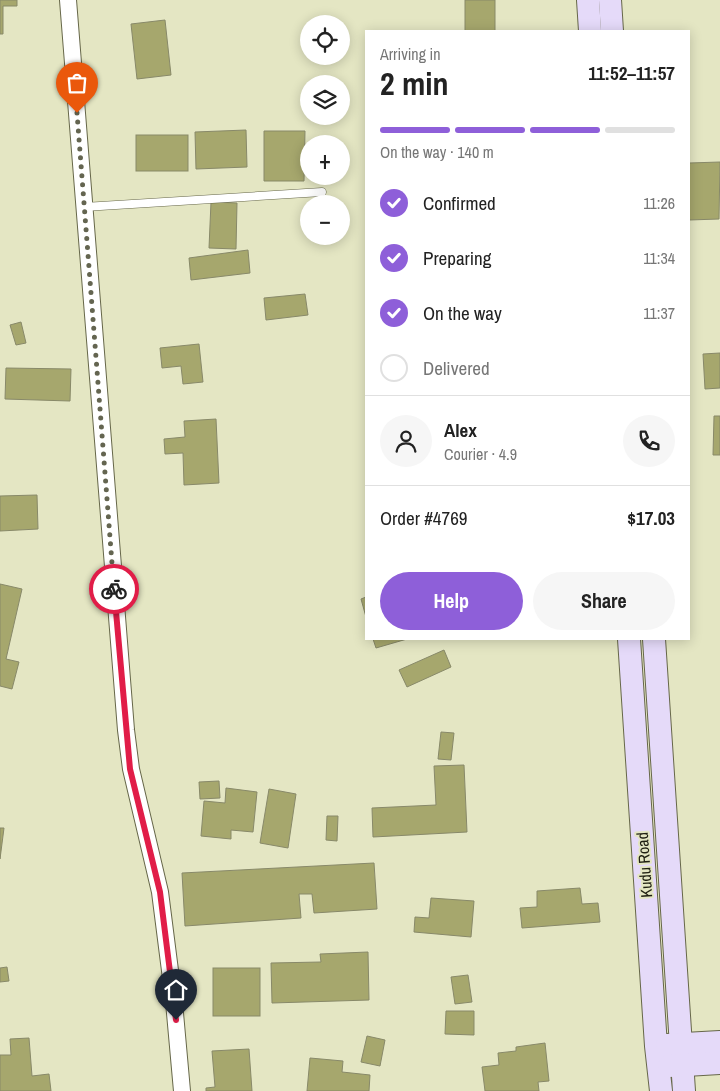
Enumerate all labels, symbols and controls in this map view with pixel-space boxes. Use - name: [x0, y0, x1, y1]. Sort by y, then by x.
- map controls: [300, 15, 350, 245]
- button: locate: [300, 15, 350, 65]
- text: Arriving in: [380, 43, 441, 65]
- text: 11:52–11:57: [588, 60, 675, 86]
- pin: [56, 62, 98, 113]
- text: 2 min: [380, 62, 449, 105]
- icon: bag: [63, 69, 91, 97]
- button: layers: [300, 75, 350, 125]
- button: +: [300, 135, 350, 185]
- text: On the way · 140 m: [380, 141, 494, 163]
- icon: check: [380, 189, 408, 217]
- text: Confirmed: [423, 190, 496, 216]
- text: 11:26: [643, 192, 675, 214]
- button: −: [300, 195, 350, 245]
- icon: check: [380, 244, 408, 272]
- text: Preparing: [423, 245, 491, 271]
- text: 11:34: [643, 247, 675, 269]
- icon: check: [380, 299, 408, 327]
- text: On the way: [423, 300, 502, 326]
- text: 11:37: [643, 302, 675, 324]
- text: Delivered: [423, 355, 490, 381]
- button: person: [380, 415, 432, 467]
- button: phone: [623, 415, 675, 467]
- text: Alex: [444, 417, 477, 443]
- text: Courier · 4.9: [444, 443, 517, 465]
- text: Order #4769: [380, 505, 467, 531]
- text: $17.03: [627, 505, 675, 531]
- courier: [89, 564, 139, 614]
- button: Help: [380, 572, 523, 630]
- button: Share: [533, 572, 675, 630]
- icon: bike: [100, 575, 128, 603]
- street label: Kudu Road: [631, 831, 657, 899]
- pin: [155, 969, 197, 1020]
- icon: home: [162, 976, 190, 1004]

